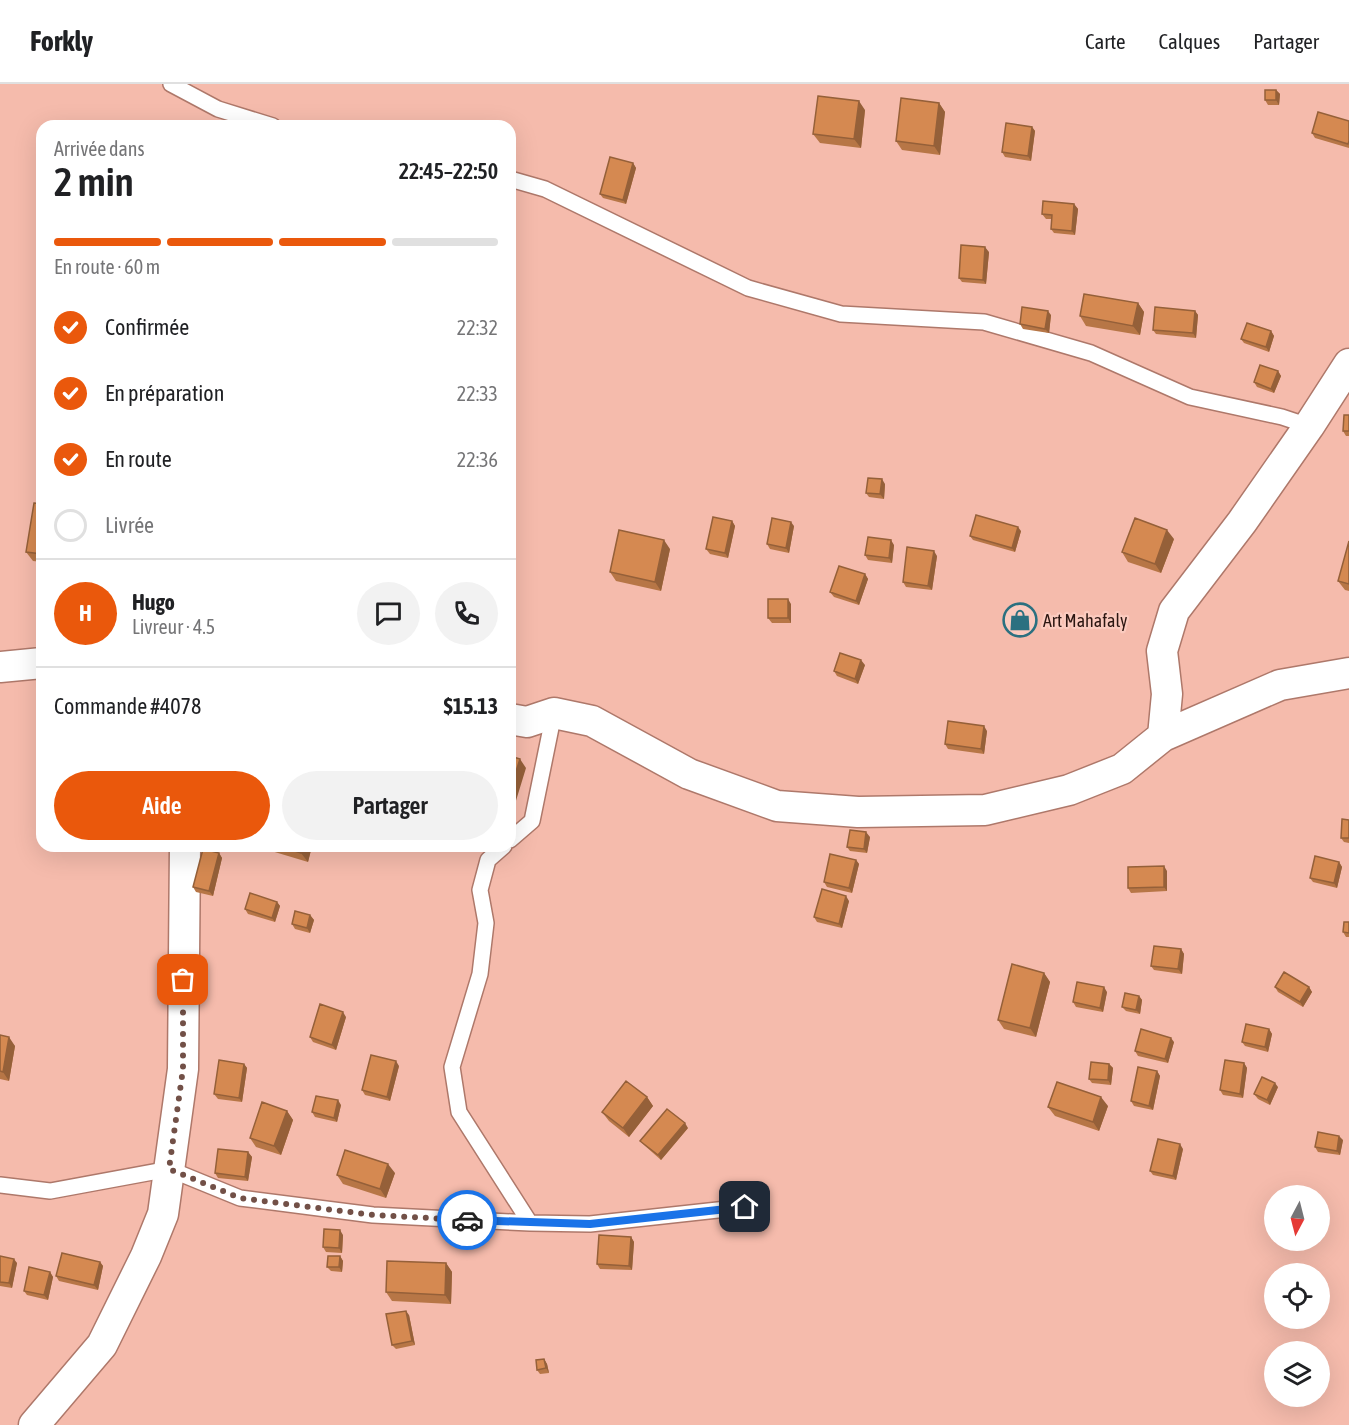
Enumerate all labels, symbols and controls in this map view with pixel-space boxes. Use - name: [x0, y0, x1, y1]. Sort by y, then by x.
- text: Forkly: [30, 25, 93, 57]
- text: Carte: [1085, 29, 1126, 53]
- text: Calques: [1159, 29, 1220, 53]
- text: Partager: [1253, 29, 1319, 53]
- text: Arrivée dans: [54, 137, 145, 160]
- text: 22:45–22:50: [399, 158, 498, 184]
- text: 2 min: [54, 160, 134, 204]
- text: En route · 60 m: [54, 255, 160, 278]
- icon: check: [54, 311, 87, 344]
- text: Confirmée: [105, 314, 189, 340]
- text: 22:32: [457, 316, 498, 339]
- icon: check: [54, 377, 87, 410]
- text: En préparation: [105, 380, 224, 406]
- text: 22:33: [457, 382, 498, 405]
- icon: check: [54, 443, 87, 476]
- text: En route: [105, 446, 172, 472]
- text: 22:36: [457, 448, 498, 471]
- text: Livrée: [105, 512, 154, 538]
- button: chat: [357, 582, 420, 645]
- button: phone: [435, 582, 498, 645]
- text: Hugo: [132, 589, 175, 615]
- text: H: [79, 600, 92, 626]
- shop icon: Art Mahafaly: [1002, 602, 1038, 638]
- place label: Art Mahafaly: [1043, 610, 1127, 631]
- text: Livreur · 4.5: [132, 615, 215, 638]
- text: Commande #4078: [54, 693, 201, 719]
- text: $15.13: [443, 693, 498, 719]
- button: Aide: [54, 771, 270, 840]
- button: Partager: [282, 771, 498, 840]
- pin: [157, 954, 208, 1005]
- icon: bag: [166, 963, 199, 996]
- pin: [719, 1181, 770, 1232]
- north arrow: [1264, 1185, 1330, 1251]
- map controls: [1264, 1185, 1330, 1407]
- courier: [437, 1190, 497, 1250]
- icon: home: [728, 1190, 761, 1223]
- icon: car: [451, 1204, 484, 1237]
- button: locate: [1264, 1263, 1330, 1329]
- button: layers: [1264, 1341, 1330, 1407]

